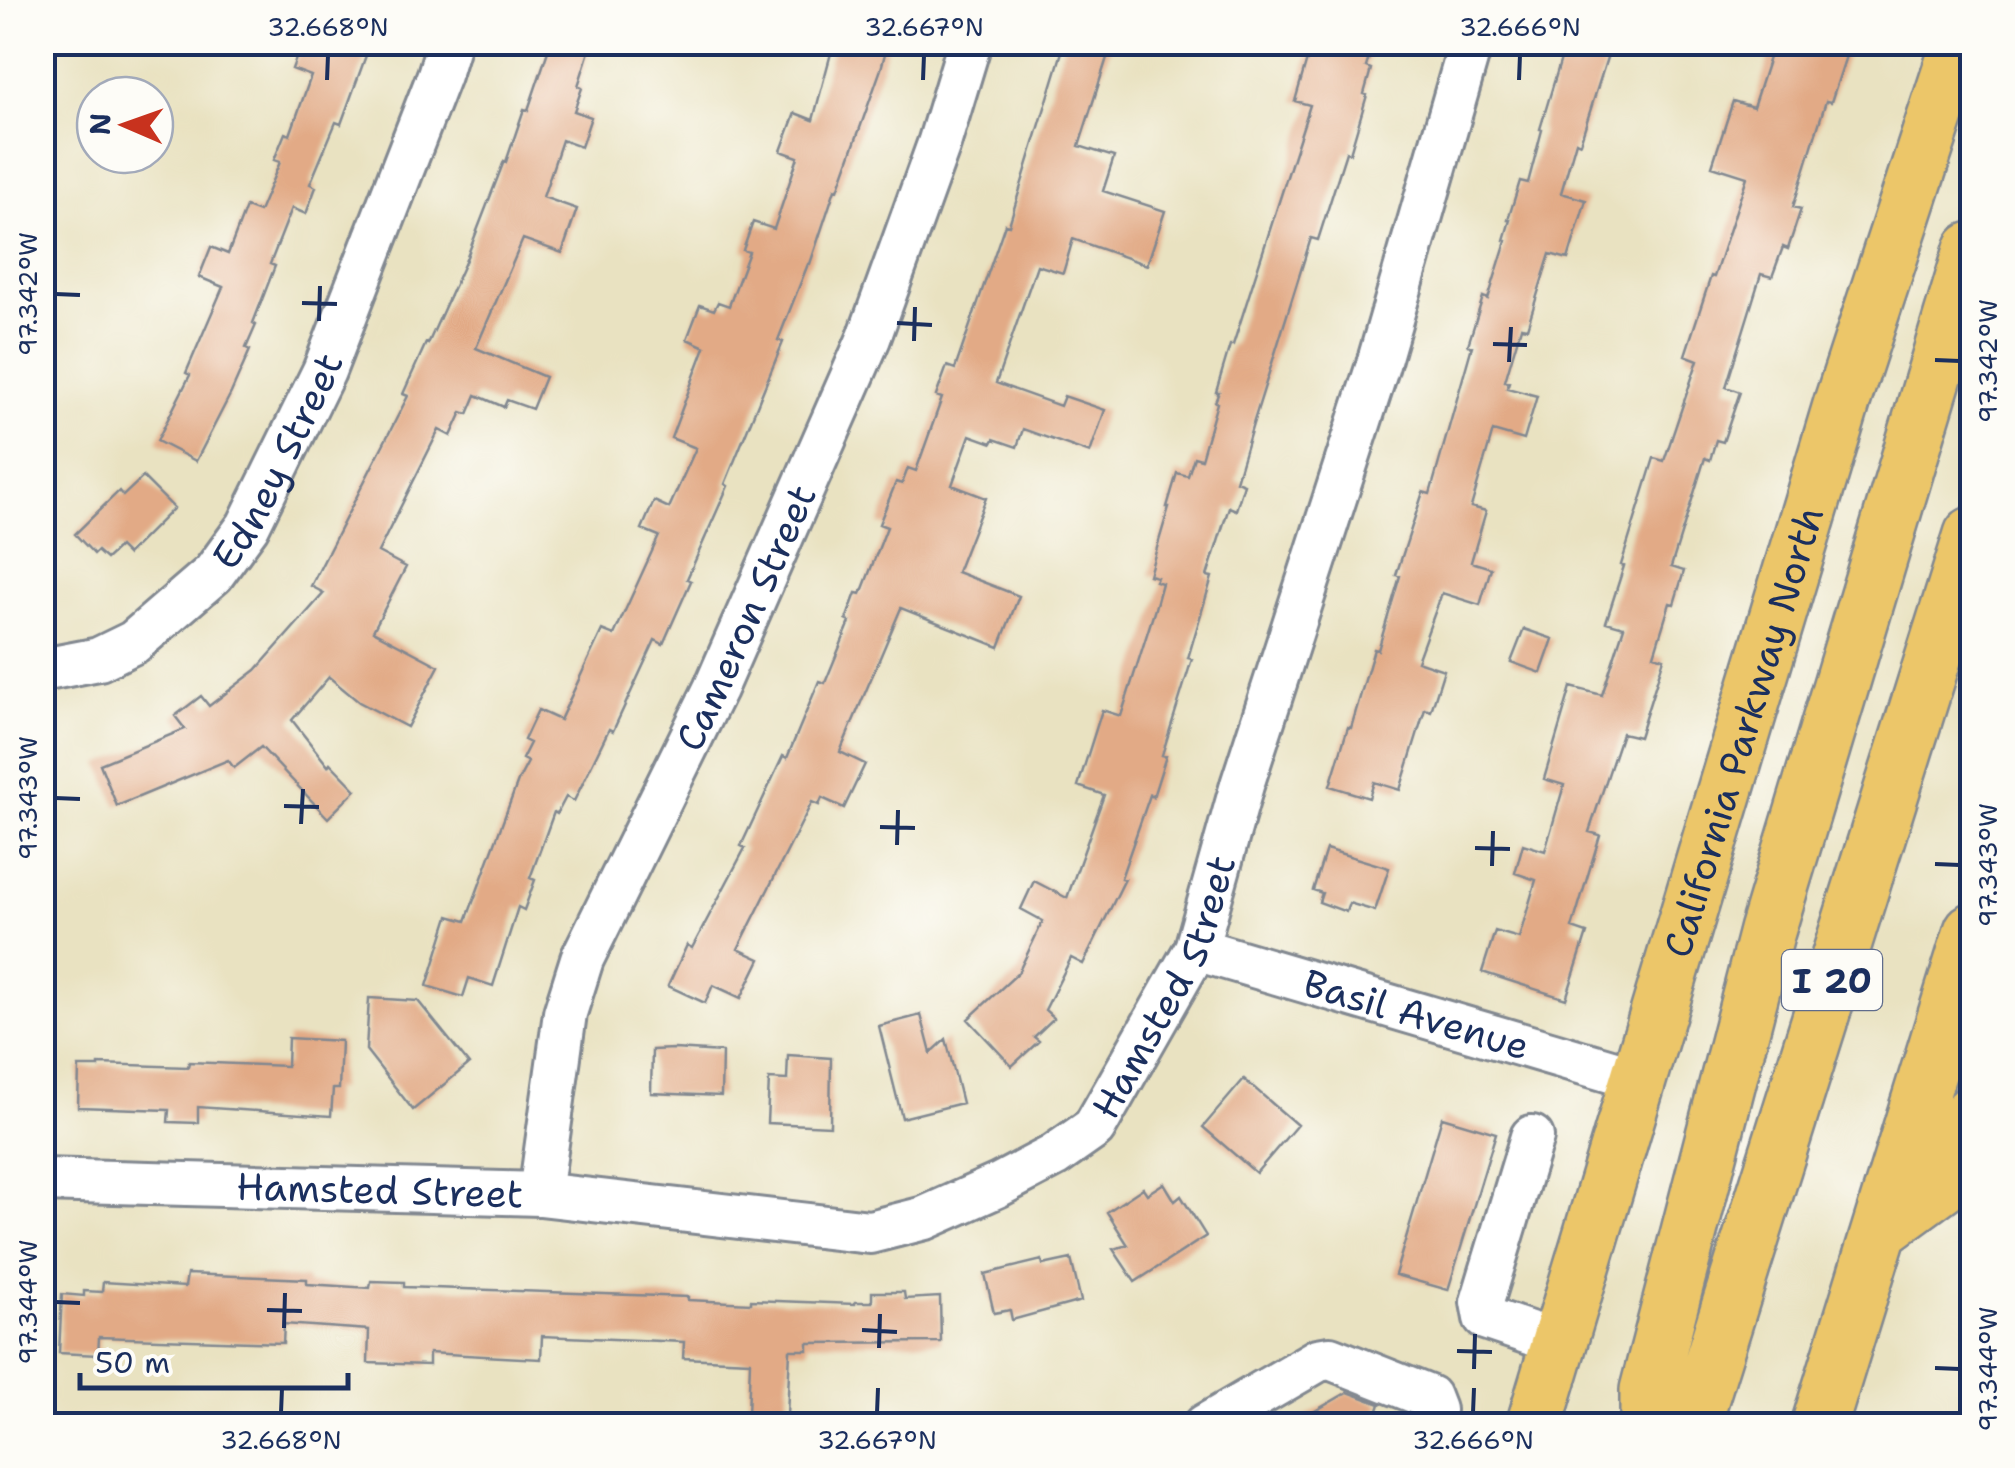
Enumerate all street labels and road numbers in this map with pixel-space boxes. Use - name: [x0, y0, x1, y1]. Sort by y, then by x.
- street label: Edney Street: [200, 346, 354, 579]
- street label: Cameron Street: [663, 476, 827, 759]
- street label: California Parkway North: [1651, 500, 1835, 963]
- street label: Hamsted Street: [1079, 849, 1247, 1127]
- road number: I 20: [1782, 950, 1882, 1010]
- street label: Basil Avenue: [1298, 957, 1535, 1071]
- street label: Hamsted Street: [236, 1160, 524, 1219]

